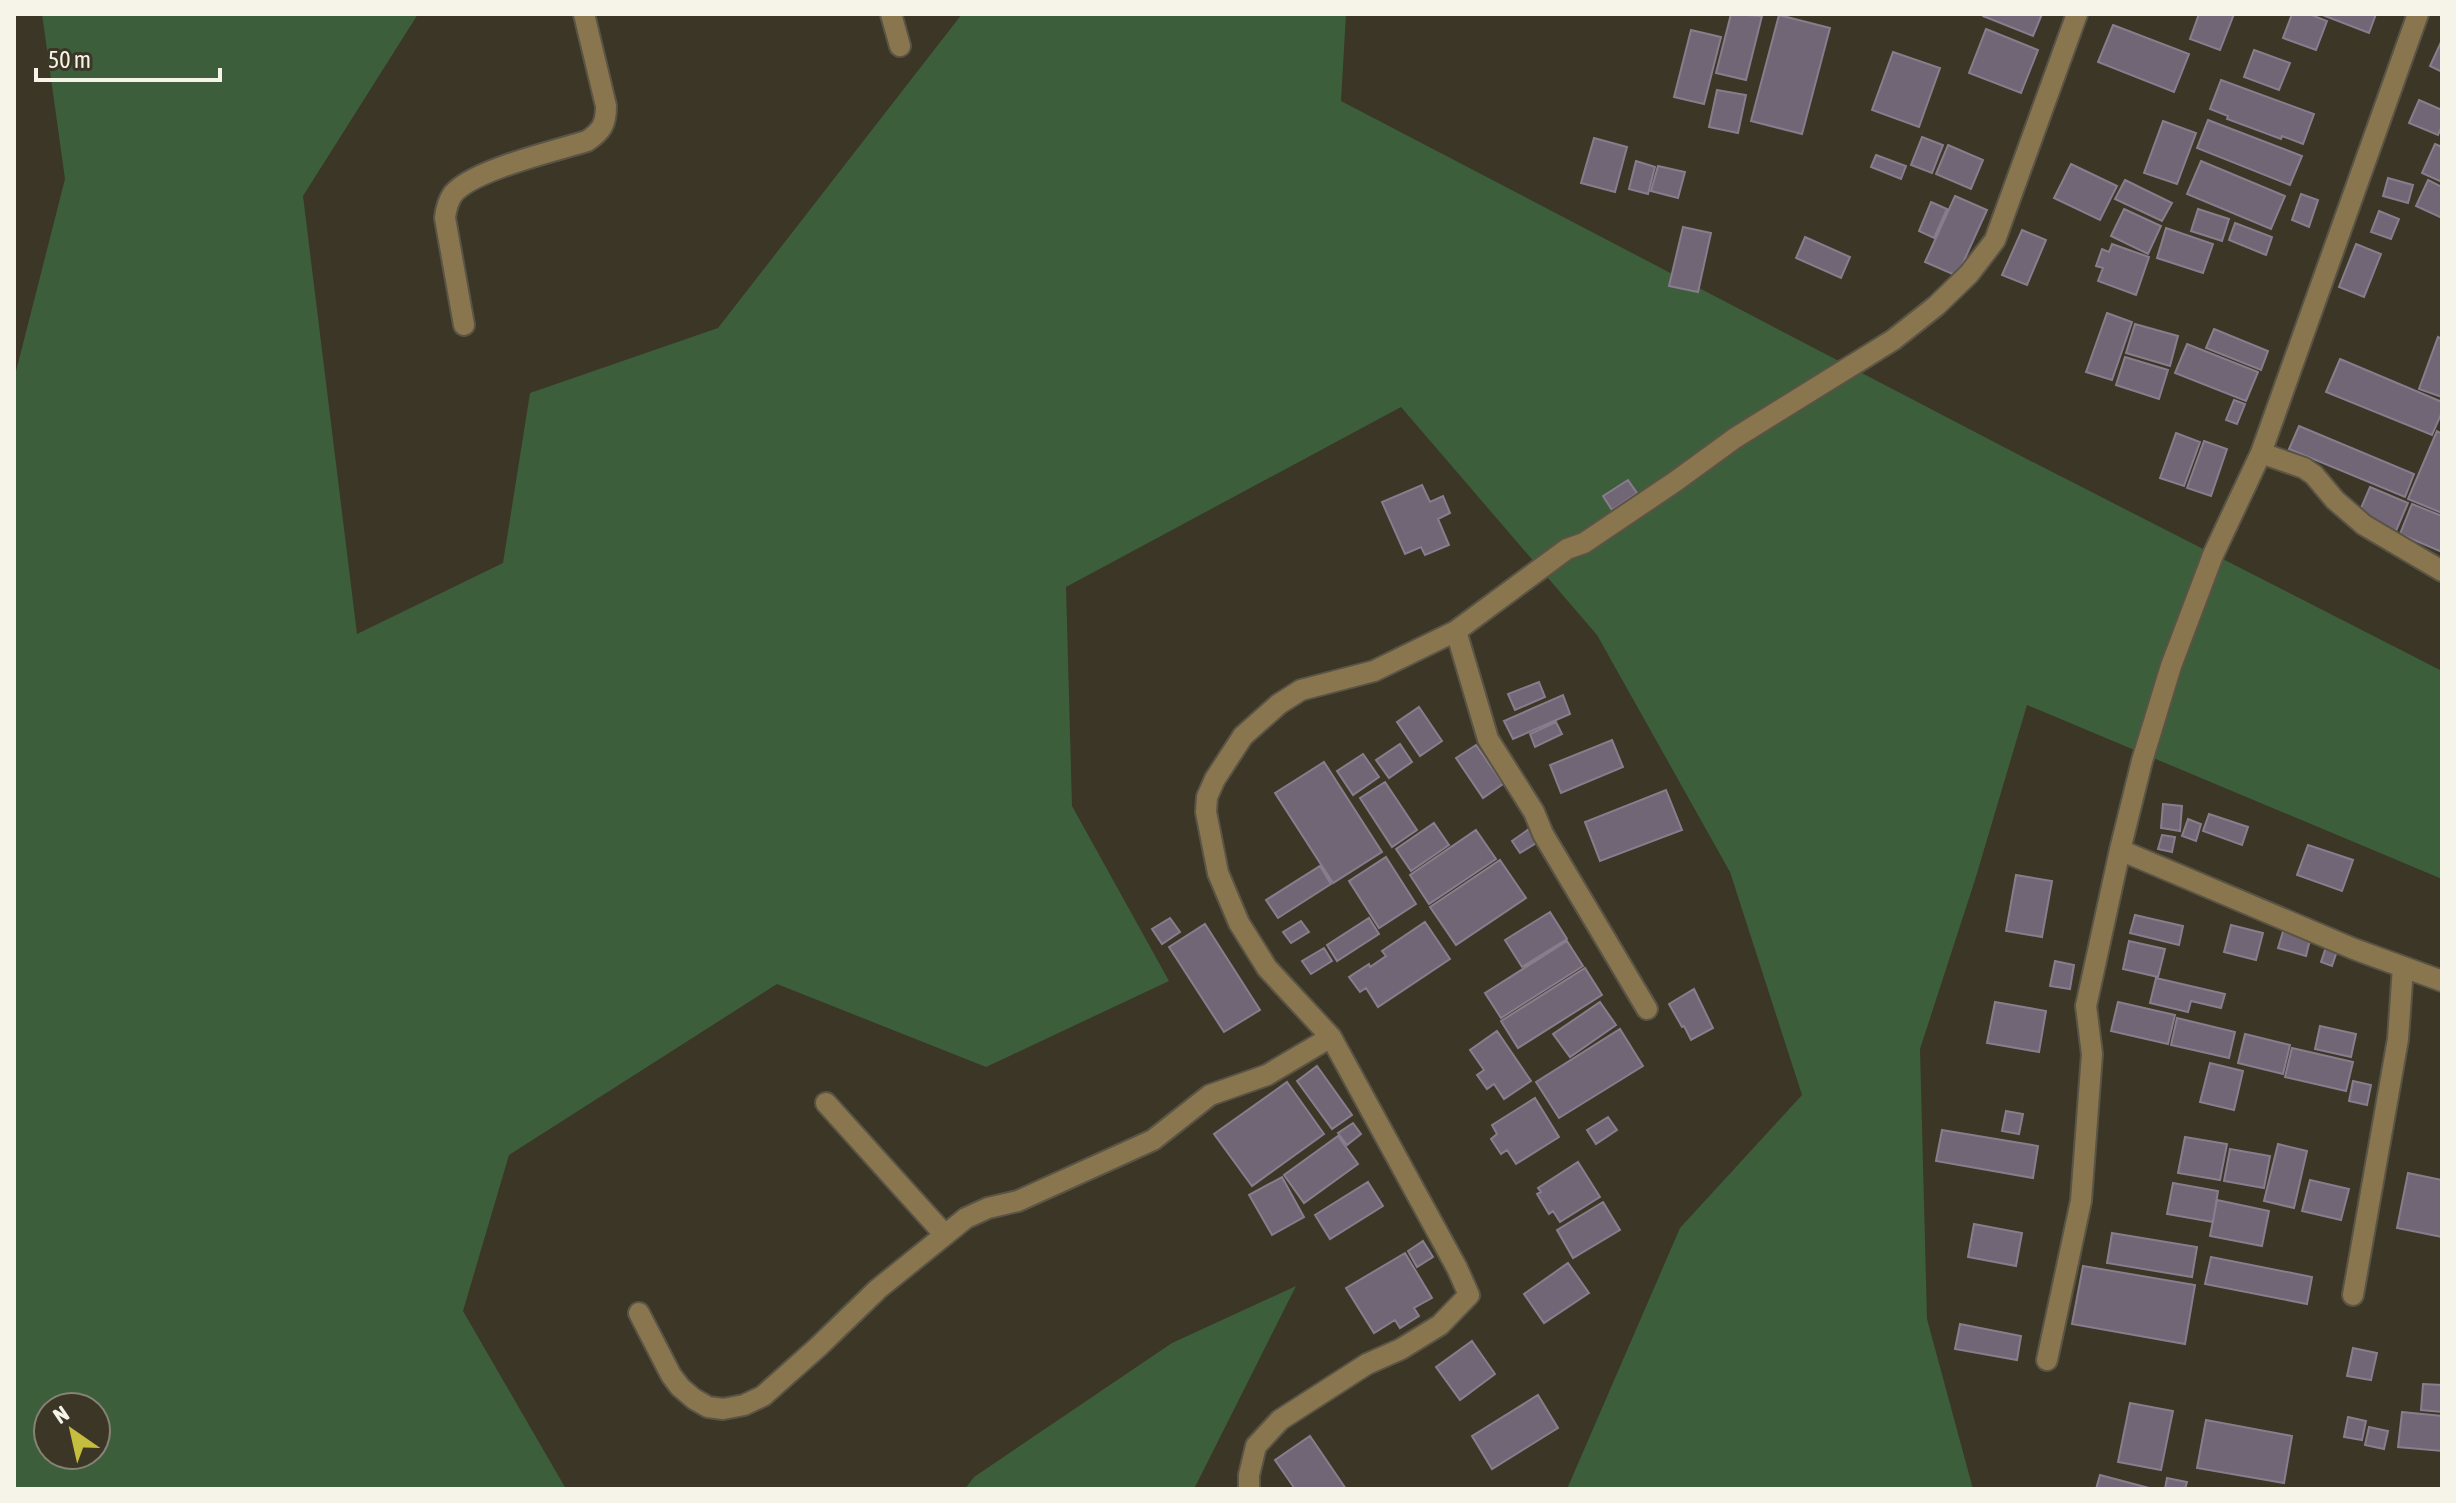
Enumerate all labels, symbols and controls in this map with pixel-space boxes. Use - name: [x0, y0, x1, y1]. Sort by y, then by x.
- scale bar: [36, 32, 220, 82]
- text: 50 m: [48, 46, 91, 73]
- north arrow: [32, 1391, 112, 1471]
- text: N: [48, 1400, 73, 1429]

